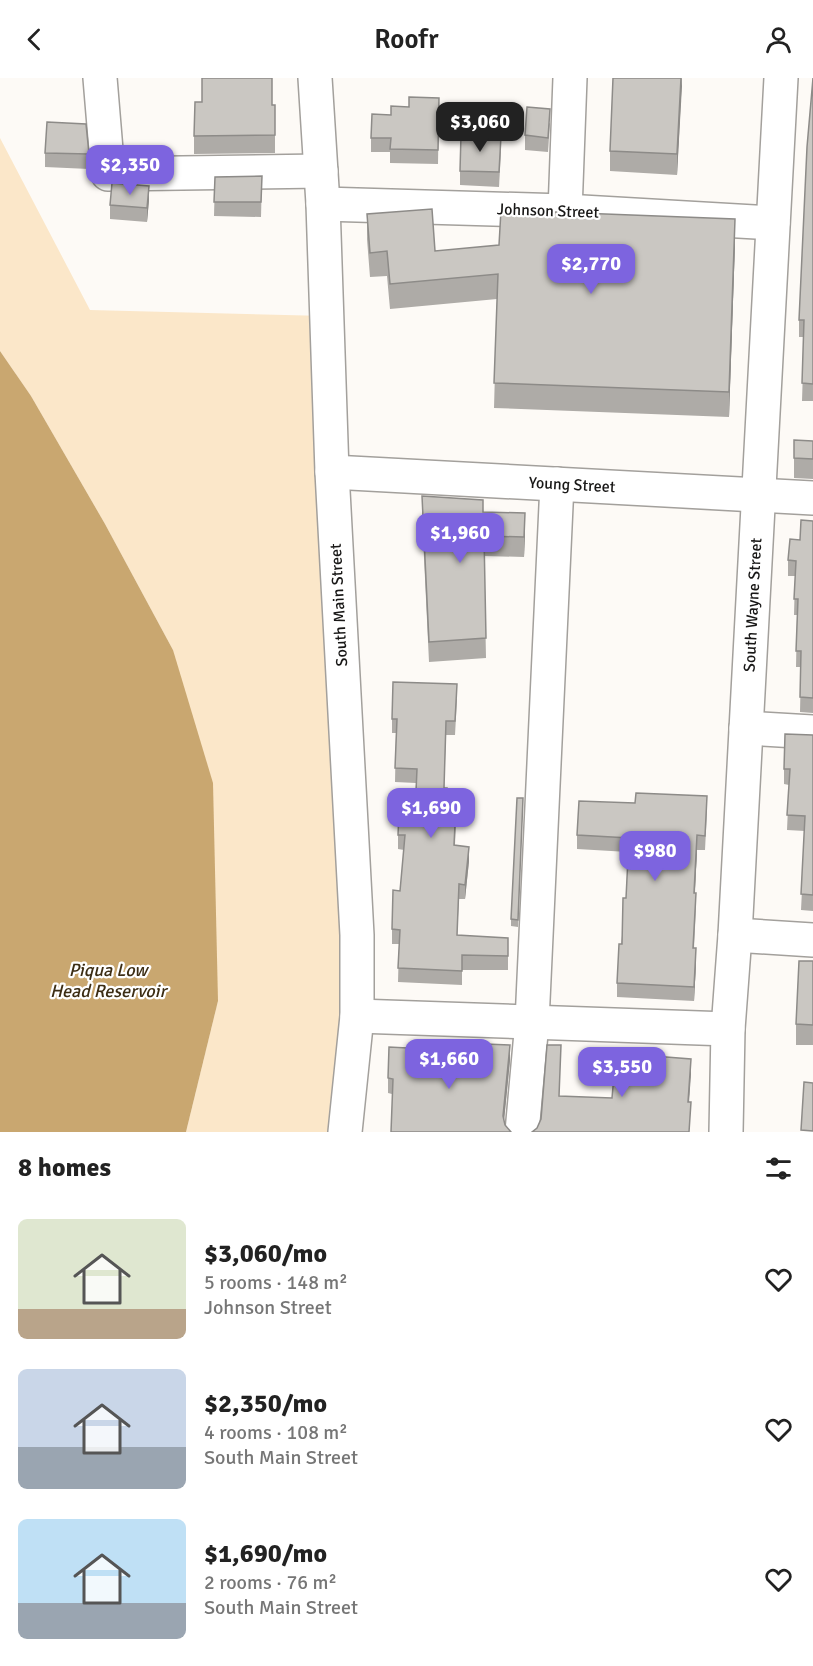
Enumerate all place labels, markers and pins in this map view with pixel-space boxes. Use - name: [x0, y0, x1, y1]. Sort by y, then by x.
- pin: $3,060: [431, 102, 529, 153]
- pin: $2,350: [81, 145, 179, 196]
- pin: $2,770: [542, 244, 640, 295]
- pin: $1,960: [411, 513, 509, 564]
- pin: $1,690: [382, 788, 480, 839]
- pin: $980: [619, 831, 691, 882]
- pin: $1,660: [400, 1039, 498, 1090]
- pin: $3,550: [573, 1047, 671, 1098]

